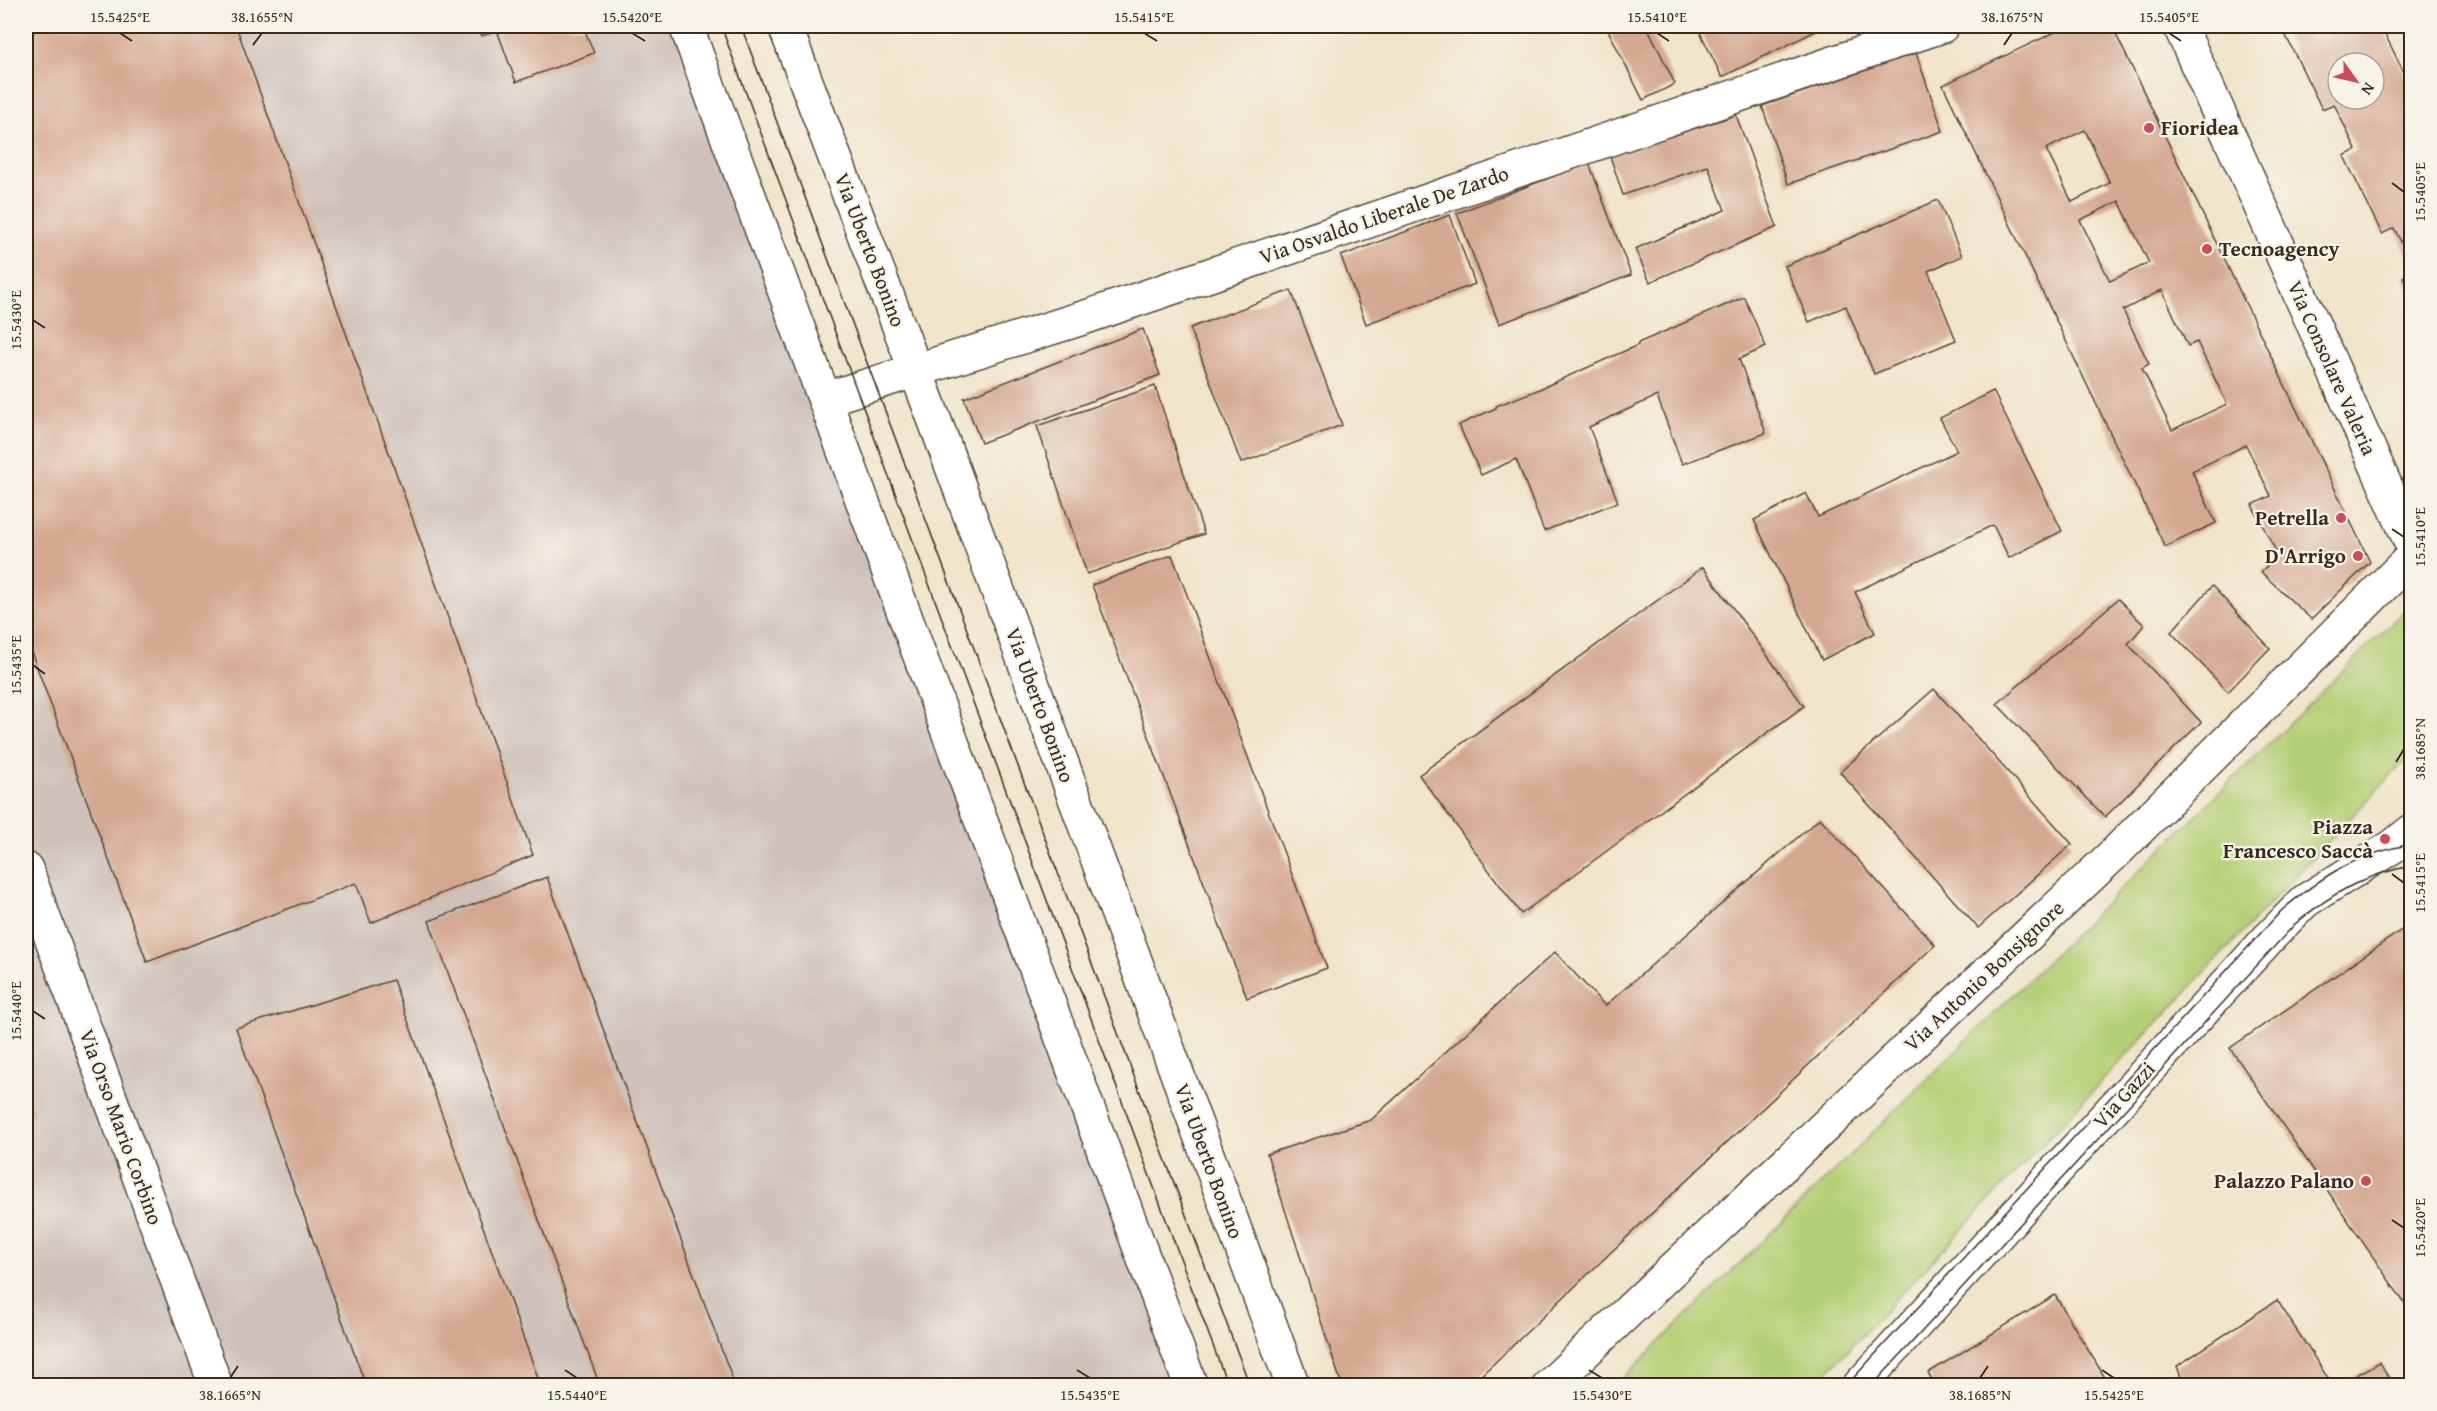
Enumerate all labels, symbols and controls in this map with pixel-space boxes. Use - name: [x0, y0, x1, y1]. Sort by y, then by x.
- text: 15.5425°E: [90, 6, 150, 27]
- text: 38.1655°N: [231, 6, 293, 27]
- text: 15.5420°E: [602, 6, 662, 27]
- text: 15.5415°E: [1114, 6, 1174, 27]
- text: 15.5410°E: [1627, 6, 1687, 27]
- text: 38.1675°N: [1981, 6, 2043, 27]
- text: 15.5405°E: [2139, 6, 2199, 27]
- north arrow: [2326, 51, 2386, 111]
- text: N: [2355, 78, 2381, 101]
- place label: Fioridea: [2161, 112, 2239, 143]
- marker: Fioridea: [2142, 121, 2156, 135]
- street label: Via Osvaldo Liberale De Zardo: [1255, 157, 1513, 272]
- text: 15.5405°E: [2409, 162, 2430, 222]
- street label: Via Uberto Bonino: [827, 168, 914, 331]
- place label: Tecnoagency: [2219, 233, 2339, 264]
- marker: Tecnoagency: [2200, 242, 2214, 256]
- street label: Via Consolare Valeria: [2280, 275, 2385, 460]
- text: 15.5430°E: [5, 290, 26, 350]
- place label: Petrella: [2255, 502, 2329, 533]
- text: 15.5410°E: [2409, 507, 2430, 567]
- marker: Petrella: [2334, 511, 2348, 525]
- place label: D'Arrigo: [2265, 540, 2346, 571]
- marker: D'Arrigo: [2351, 549, 2365, 563]
- street label: Via Uberto Bonino: [998, 623, 1083, 787]
- text: 15.5435°E: [5, 635, 26, 695]
- text: 38.1685°N: [2409, 718, 2430, 780]
- place label: Piazza Francesco Saccà: [2223, 811, 2373, 866]
- marker: Piazza Francesco Saccà: [2378, 832, 2392, 846]
- text: 15.5415°E: [2409, 853, 2430, 913]
- street label: Via Antonio Bonsignore: [1896, 893, 2071, 1058]
- text: 15.5440°E: [5, 981, 26, 1041]
- street label: Via Orso Mario Corbino: [72, 1025, 171, 1229]
- street label: Via Gazzi: [2085, 1054, 2162, 1135]
- street label: Via Uberto Bonino: [1167, 1079, 1252, 1243]
- place label: Palazzo Palano: [2214, 1165, 2354, 1196]
- marker: Palazzo Palano: [2359, 1174, 2373, 1188]
- text: 15.5420°E: [2409, 1198, 2430, 1258]
- text: 38.1665°N: [199, 1384, 261, 1405]
- text: 15.5440°E: [547, 1384, 607, 1405]
- text: 15.5435°E: [1060, 1384, 1120, 1405]
- text: 15.5430°E: [1572, 1384, 1632, 1405]
- text: 38.1685°N: [1949, 1384, 2011, 1405]
- text: 15.5425°E: [2084, 1384, 2144, 1405]

